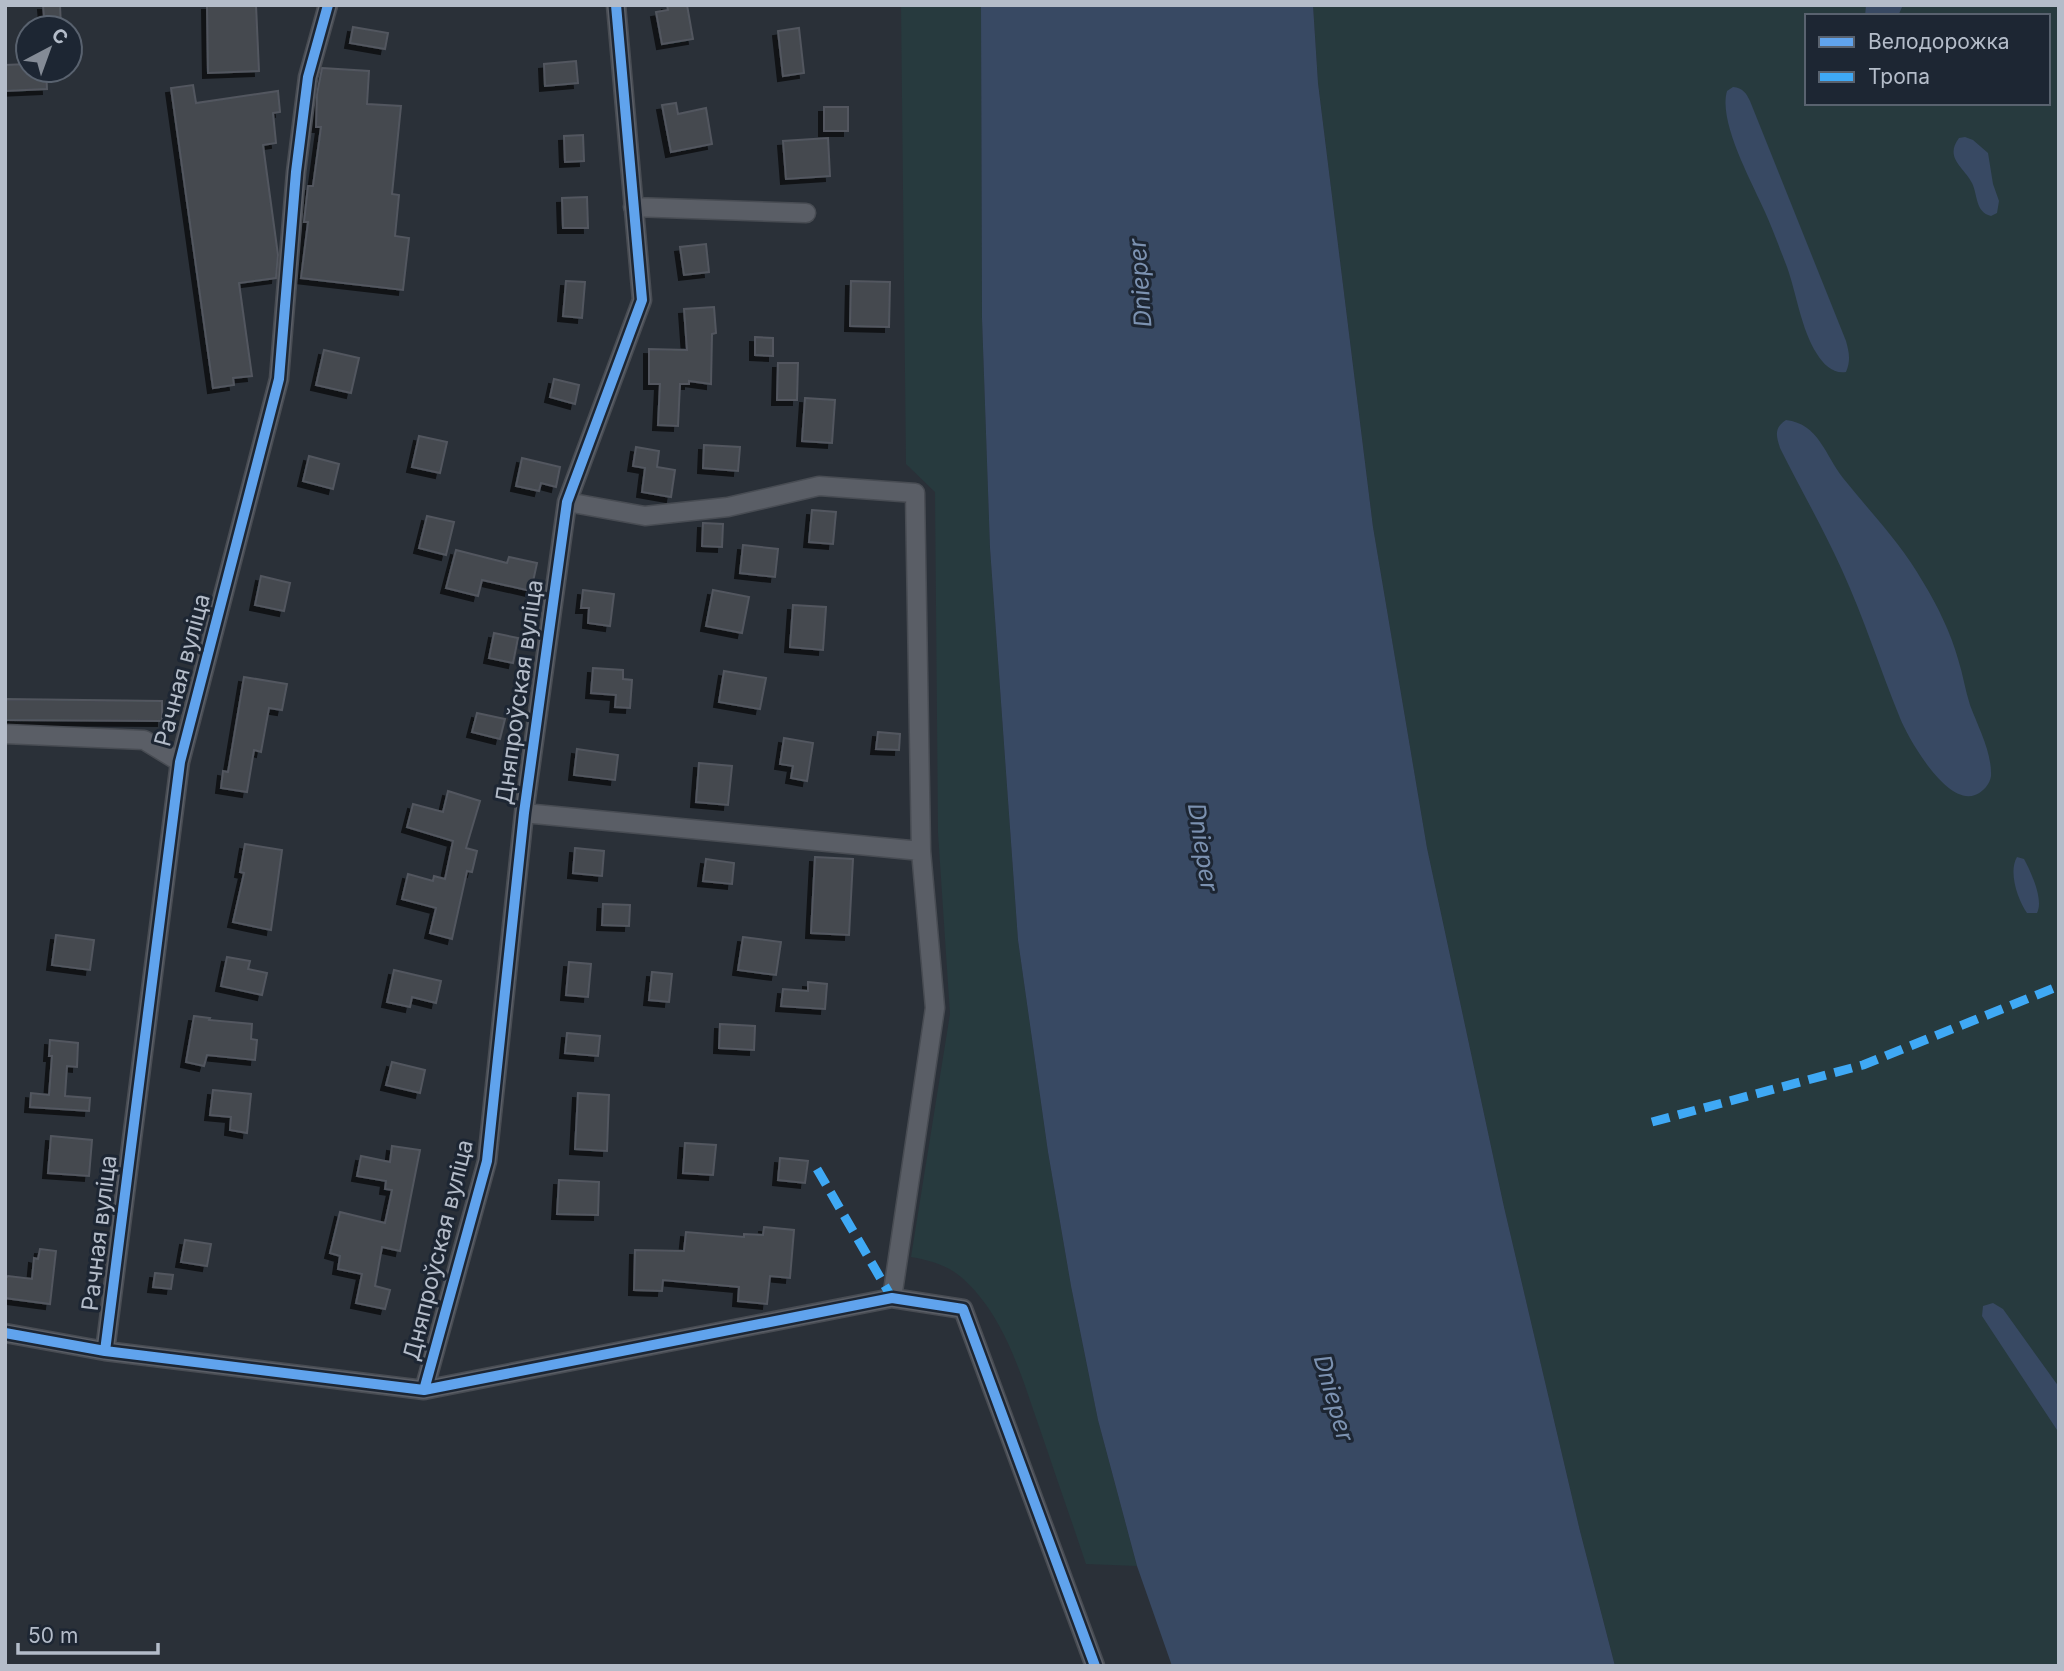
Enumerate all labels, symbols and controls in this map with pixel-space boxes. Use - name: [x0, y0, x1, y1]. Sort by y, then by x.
- north arrow: [14, 14, 84, 84]
- legend: [1805, 14, 2050, 105]
- text: С: [47, 23, 73, 50]
- text: Велодорожка: [1868, 29, 2010, 54]
- text: Тропа: [1868, 64, 1930, 89]
- water label: Dnieper: [1122, 237, 1158, 328]
- street label: Дняпроўская вуліца: [489, 578, 549, 806]
- street label: Рачная вуліца: [148, 591, 216, 749]
- water label: Dnieper: [1182, 801, 1224, 894]
- street label: Дняпроўская вуліца: [397, 1137, 479, 1363]
- street label: Рачная вуліца: [76, 1153, 122, 1313]
- water label: Dnieper: [1308, 1351, 1360, 1446]
- scale bar: [18, 1612, 158, 1656]
- text: 50 m: [28, 1623, 78, 1648]

